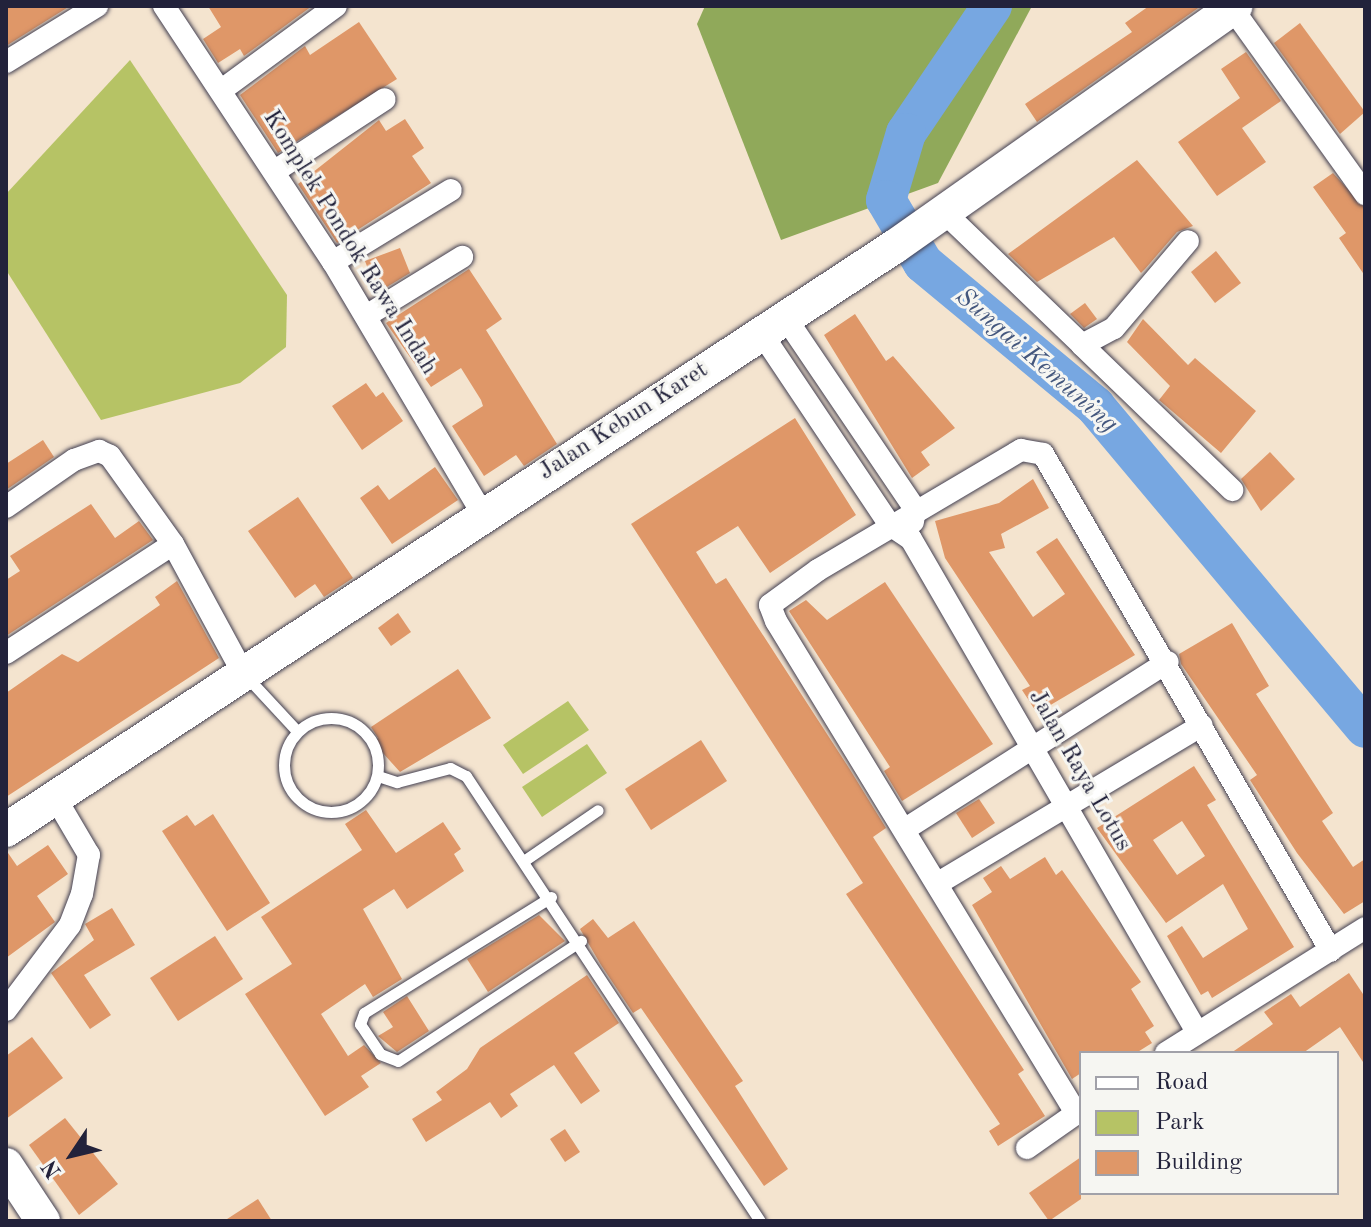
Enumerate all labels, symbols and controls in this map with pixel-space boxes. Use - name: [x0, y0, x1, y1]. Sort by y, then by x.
- street label: Komplek Pondok Rawa Indah: [256, 105, 442, 381]
- water label: Sungai Kemuning: [948, 282, 1124, 440]
- street label: Jalan Kebun Karet: [534, 357, 714, 487]
- street label: Jalan Raya Lotus: [1021, 685, 1137, 857]
- legend: [1079, 1051, 1339, 1195]
- text: Road: [1155, 1071, 1208, 1095]
- text: Park: [1155, 1111, 1204, 1135]
- north arrow: [32, 1115, 112, 1195]
- text: Building: [1155, 1151, 1242, 1175]
- text: N: [39, 1156, 66, 1182]

